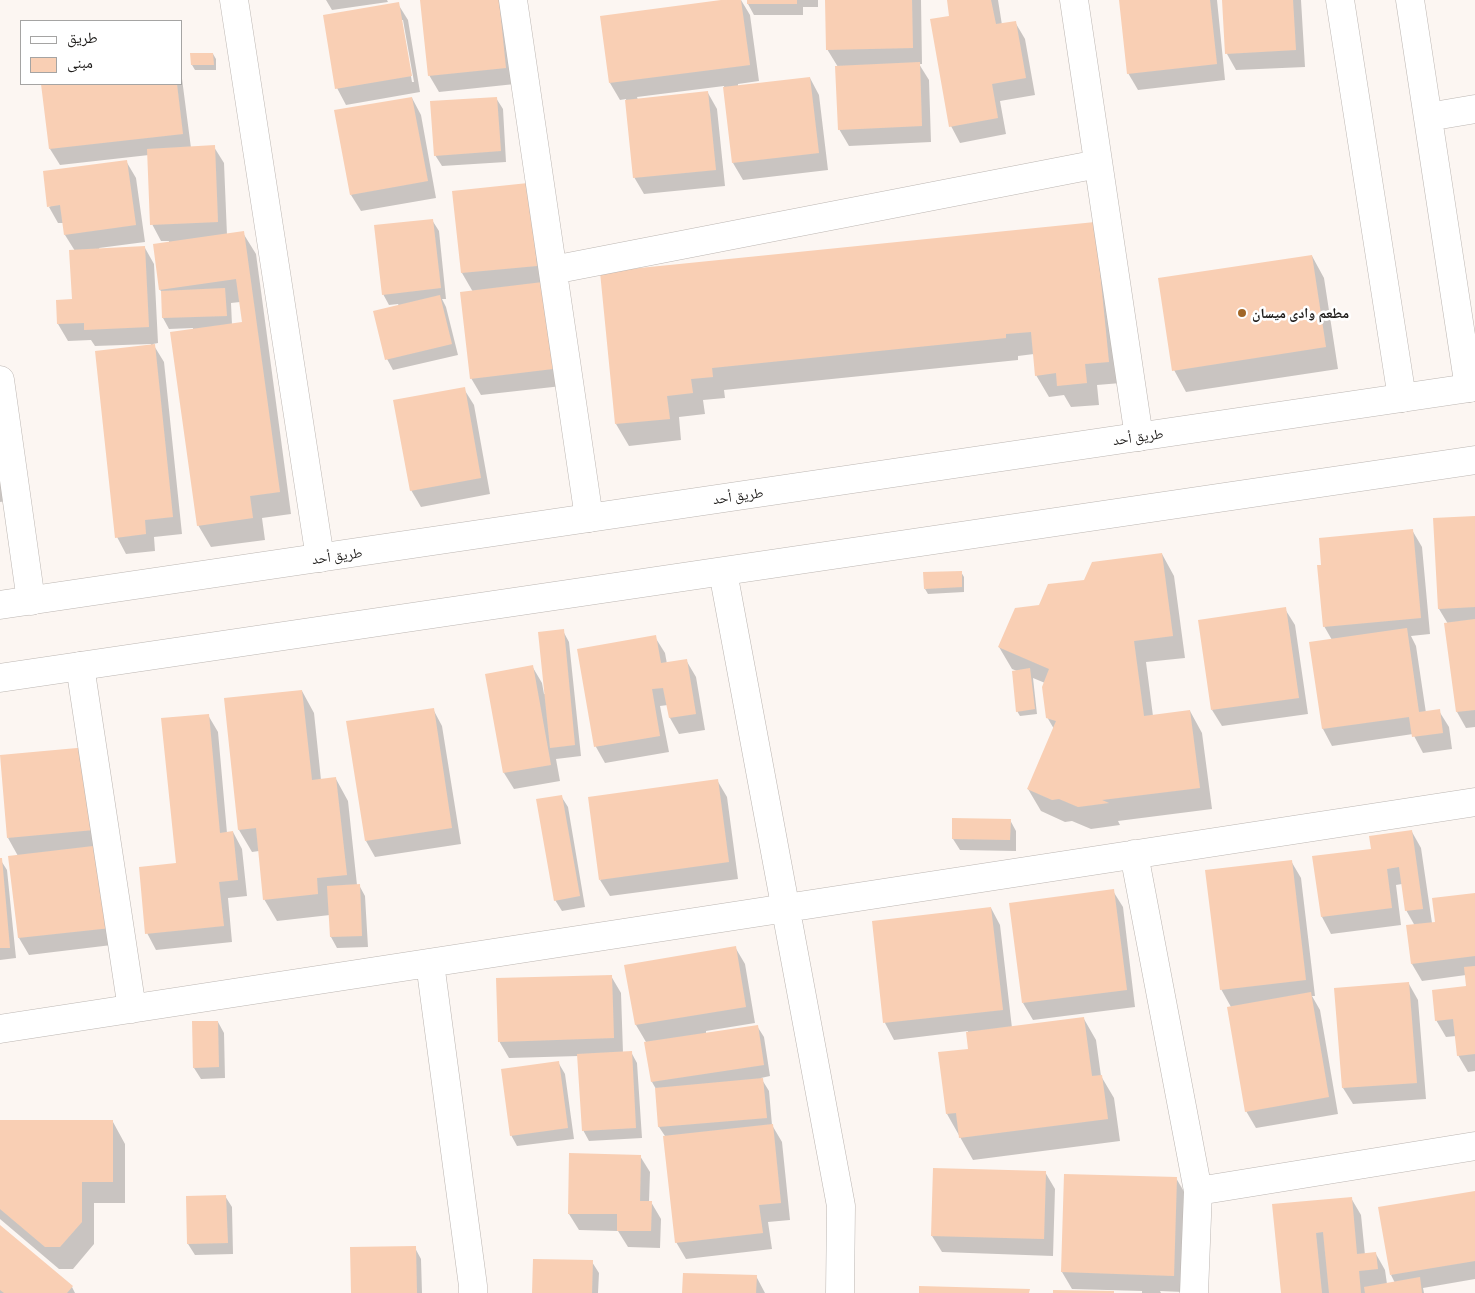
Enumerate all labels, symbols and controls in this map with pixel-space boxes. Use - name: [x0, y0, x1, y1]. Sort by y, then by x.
- legend: [20, 20, 182, 85]
- text: طريق: [67, 29, 98, 46]
- text: مبنى: [67, 54, 93, 71]
- place label: مطعم وادى ميسان: [1252, 305, 1349, 321]
- marker: مطعم وادى ميسان: [1236, 307, 1248, 319]
- street label: طريق أحد: [1112, 425, 1164, 449]
- street label: طريق أحد: [712, 484, 764, 508]
- street label: طريق أحد: [311, 544, 363, 568]

